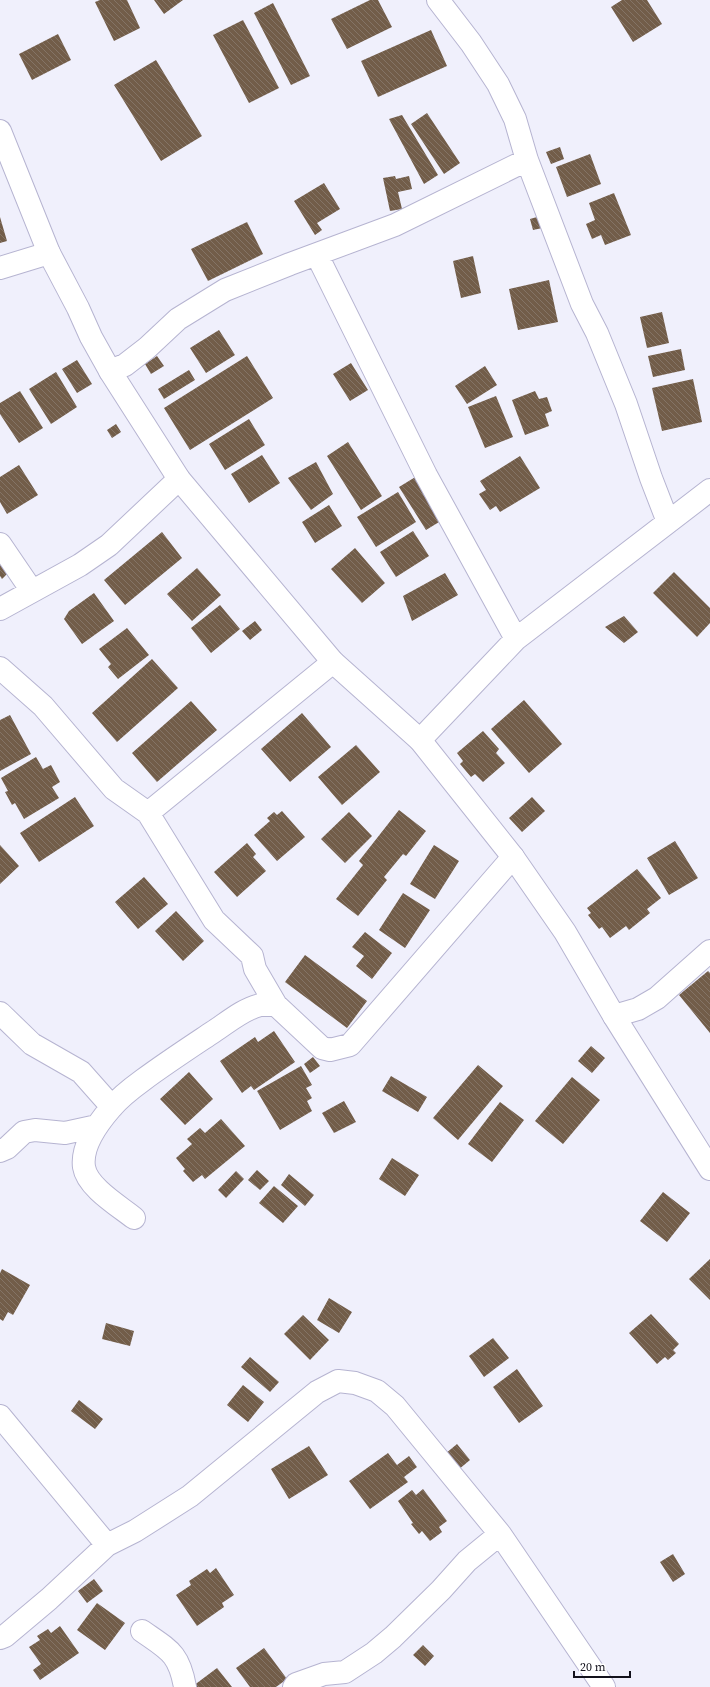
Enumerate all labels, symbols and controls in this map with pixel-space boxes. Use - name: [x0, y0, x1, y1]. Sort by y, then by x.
- scale bar: [574, 1653, 630, 1679]
- text: 20 m: [580, 1659, 606, 1675]

